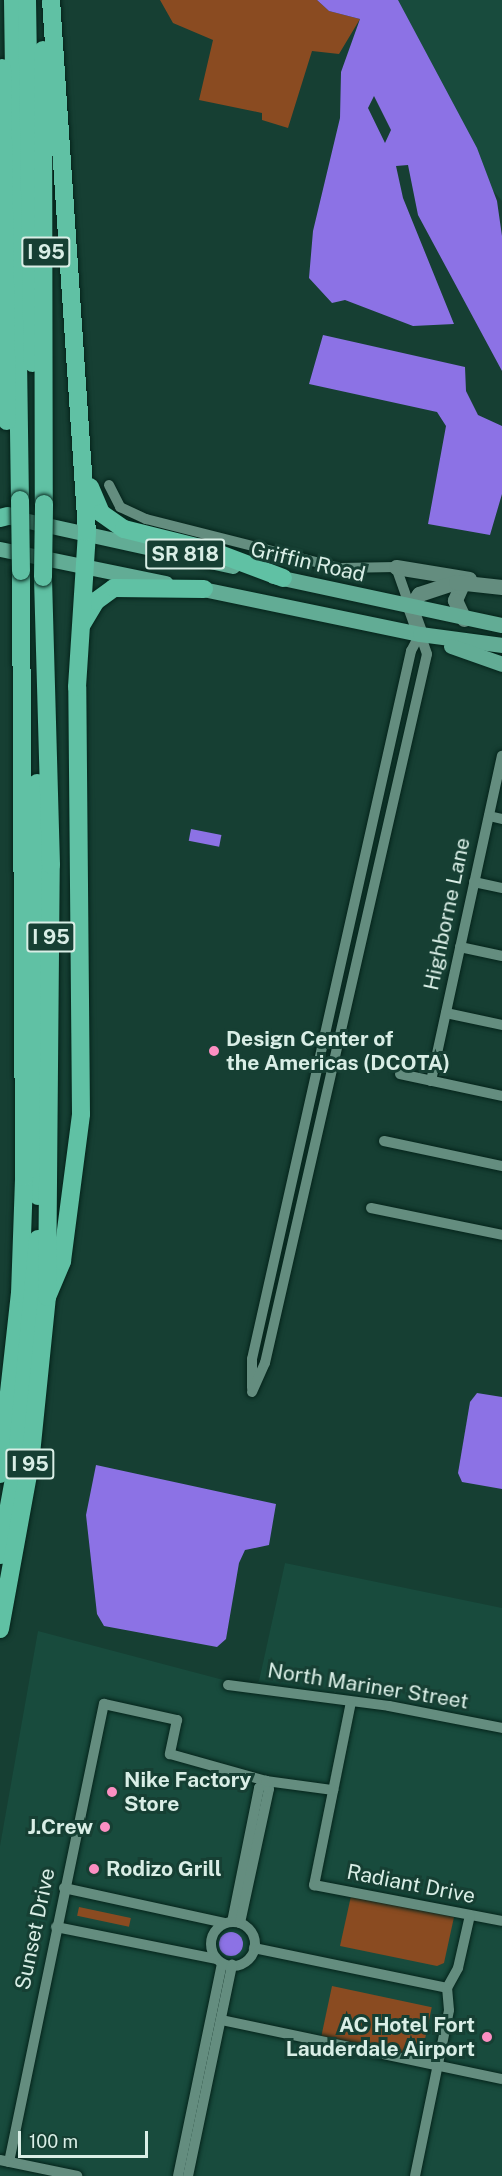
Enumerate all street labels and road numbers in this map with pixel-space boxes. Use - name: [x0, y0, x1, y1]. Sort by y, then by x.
- road number: I 95: [20, 235, 72, 269]
- road number: SR 818: [144, 537, 225, 571]
- street label: Griffin Road: [248, 537, 368, 587]
- street label: Highborne Lane: [419, 835, 475, 993]
- road number: I 95: [26, 920, 76, 954]
- road number: I 95: [4, 1447, 56, 1481]
- street label: North Mariner Street: [266, 1658, 470, 1714]
- street label: Radiant Drive: [345, 1859, 477, 1909]
- street label: Sunset Drive: [10, 1866, 60, 1992]

